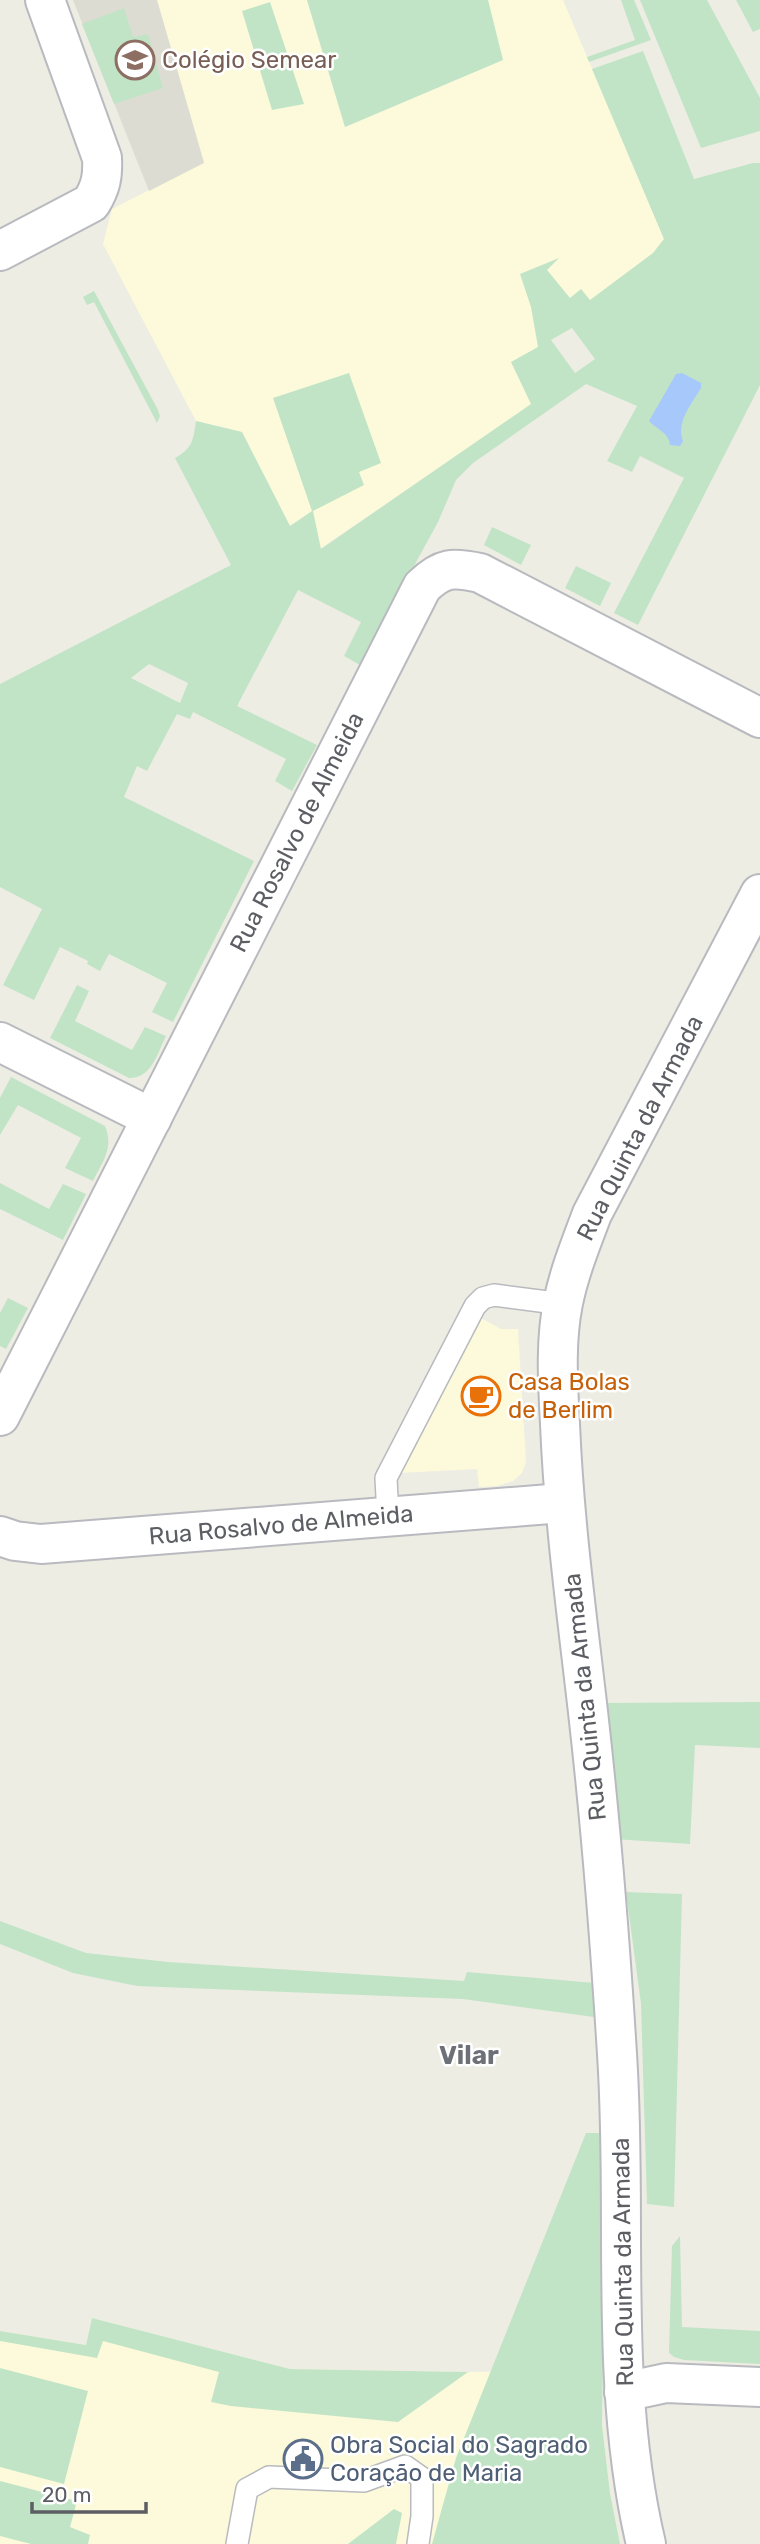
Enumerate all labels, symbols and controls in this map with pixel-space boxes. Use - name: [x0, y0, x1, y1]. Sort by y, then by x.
- school or university icon: Colégio Semear: [114, 39, 156, 81]
- place label: Colégio Semear: [162, 46, 336, 74]
- street label: Rua Rosalvo de Almeida: [224, 707, 370, 957]
- street label: Rua Quinta da Armada: [571, 1011, 709, 1245]
- place label: Casa Bolas de Berlim: [508, 1368, 630, 1424]
- cafe icon: Casa Bolas de Berlim: [460, 1375, 502, 1417]
- street label: Rua Rosalvo de Almeida: [148, 1499, 414, 1551]
- street label: Rua Quinta da Armada: [558, 1572, 612, 1822]
- district label: Vilar: [439, 2040, 499, 2071]
- street label: Rua Quinta da Armada: [607, 2137, 639, 2387]
- place label: Obra Social do Sagrado Coração de Maria: [330, 2431, 588, 2487]
- public building icon: Obra Social do Sagrado Coração de Maria: [282, 2438, 324, 2480]
- scale bar: [32, 2470, 145, 2514]
- text: 20 m: [42, 2482, 91, 2507]

